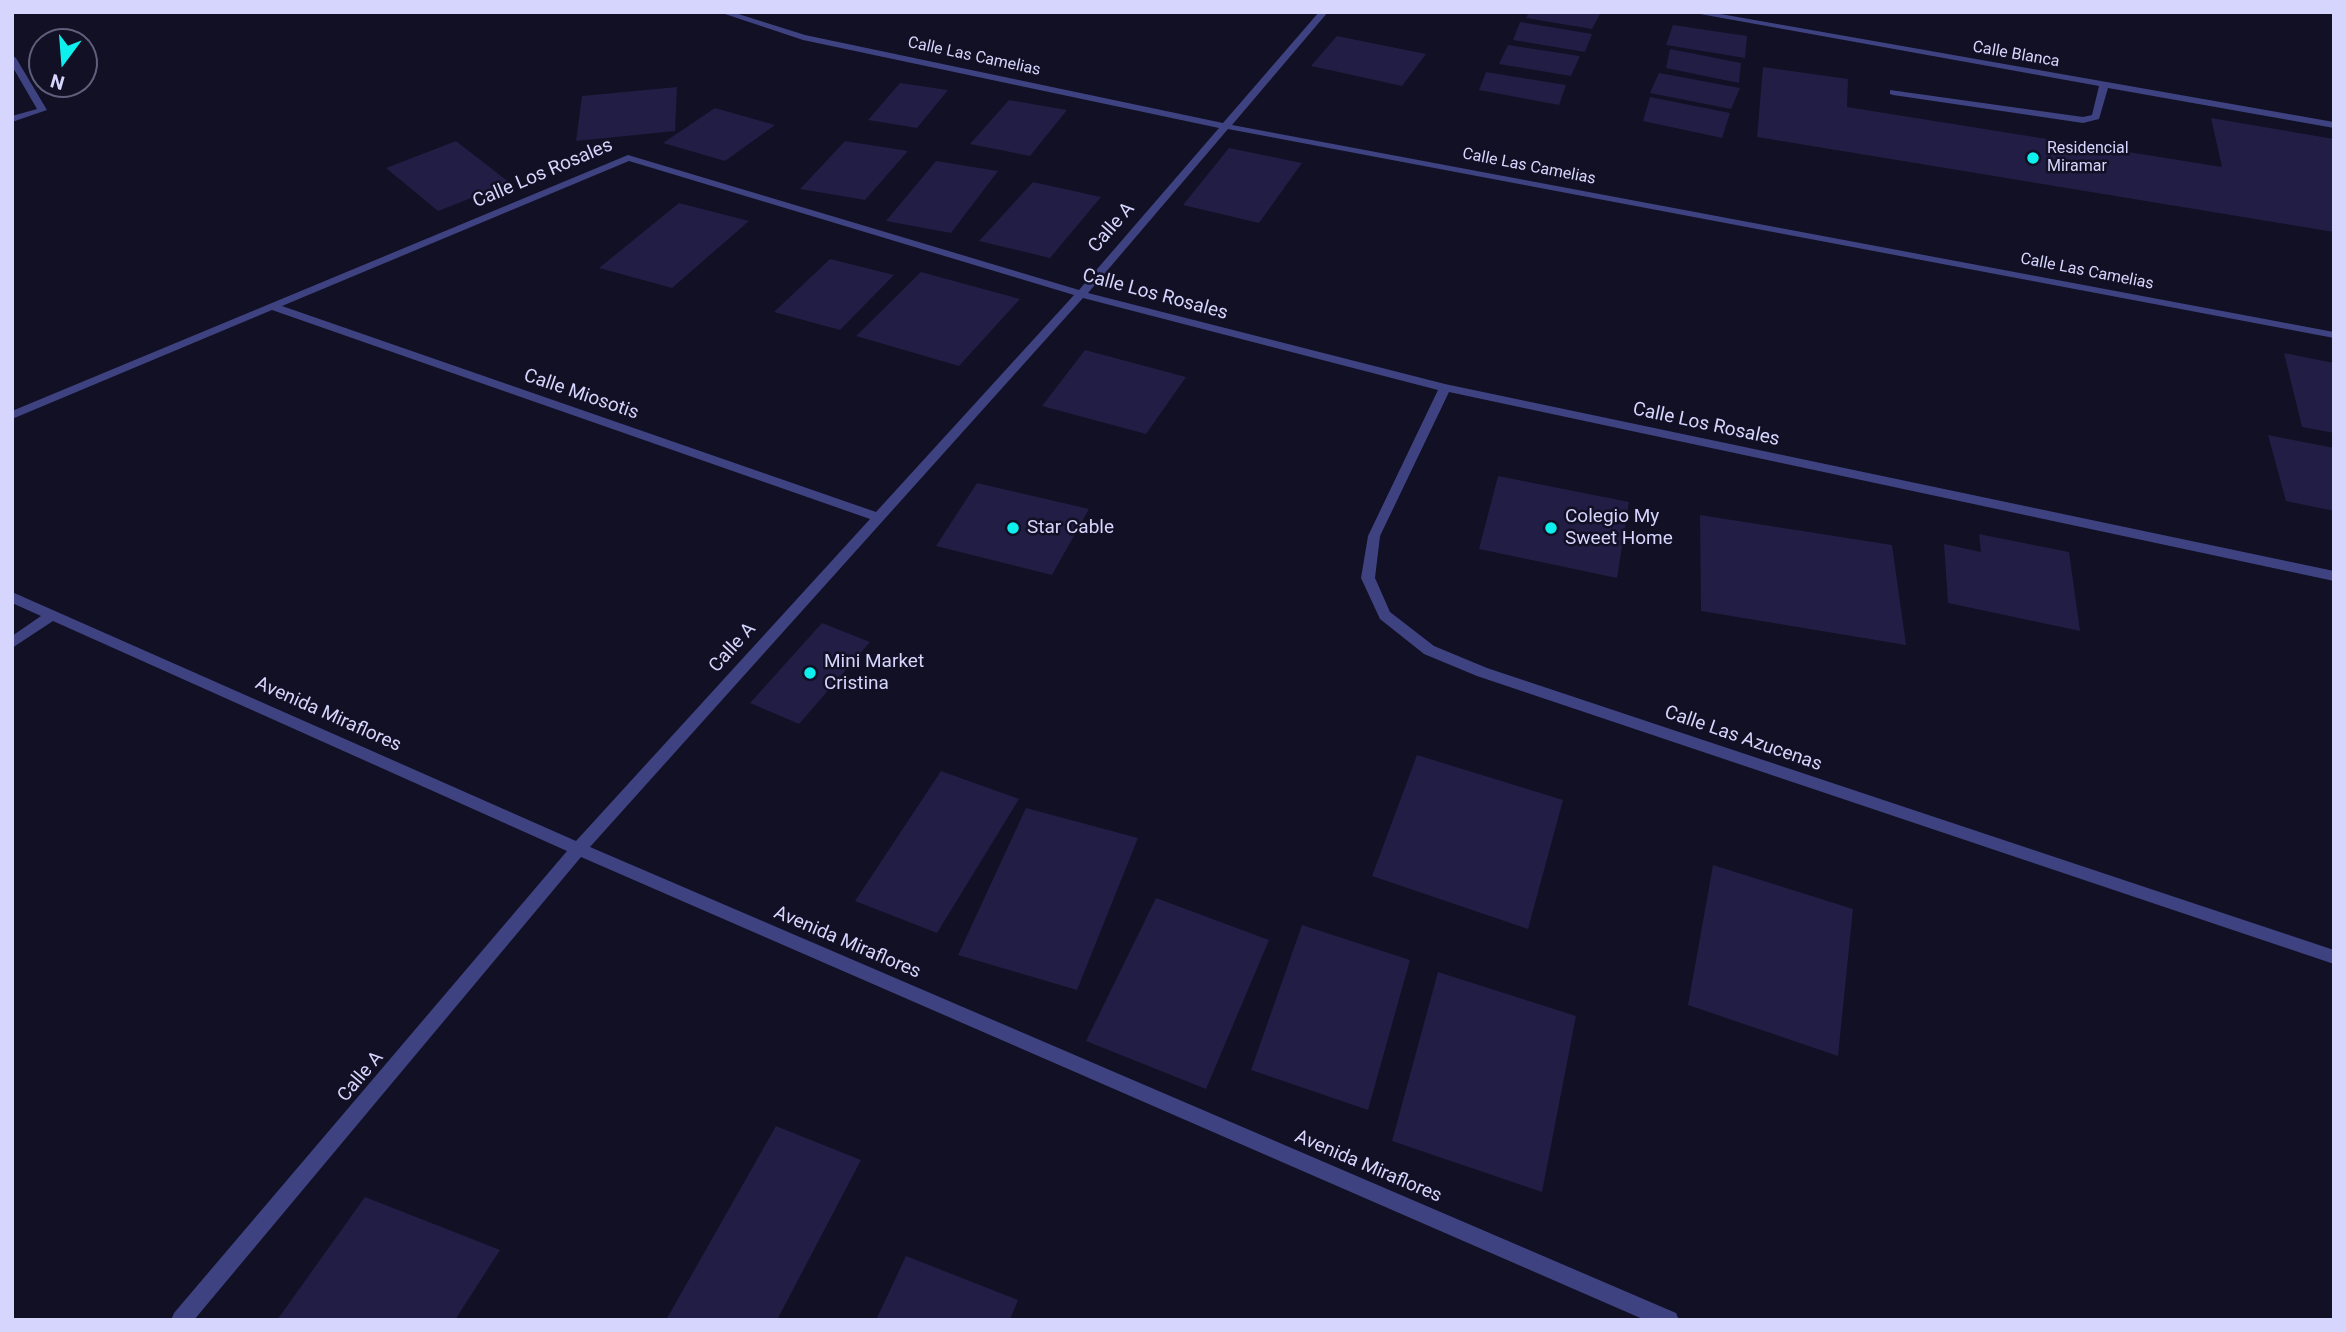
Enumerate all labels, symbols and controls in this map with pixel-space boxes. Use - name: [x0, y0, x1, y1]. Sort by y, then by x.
- north arrow: [28, 28, 98, 98]
- street label: Calle Las Camelias: [906, 34, 1042, 80]
- street label: Calle Blanca: [1971, 38, 2061, 72]
- text: N: [48, 69, 67, 95]
- street label: Calle Los Rosales: [470, 134, 616, 214]
- place label: Residencial Miramar: [2047, 139, 2129, 177]
- street label: Calle Las Camelias: [1461, 145, 1597, 189]
- marker: Residencial Miramar: [2025, 150, 2041, 166]
- street label: Calle A: [1084, 198, 1140, 258]
- street label: Calle Las Camelias: [2019, 250, 2155, 294]
- street label: Calle Los Rosales: [1080, 265, 1230, 325]
- street label: Calle Miosotis: [521, 365, 641, 425]
- street label: Calle Los Rosales: [1631, 398, 1781, 452]
- place label: Colegio My Sweet Home: [1565, 506, 1673, 550]
- place label: Star Cable: [1027, 517, 1114, 539]
- marker: Star Cable: [1005, 520, 1021, 536]
- marker: Colegio My Sweet Home: [1543, 520, 1559, 536]
- street label: Calle A: [705, 618, 761, 678]
- place label: Mini Market Cristina: [824, 651, 924, 695]
- marker: Mini Market Cristina: [802, 665, 818, 681]
- street label: Avenida Miraflores: [251, 673, 405, 757]
- street label: Calle Las Azucenas: [1661, 701, 1825, 777]
- street label: Avenida Miraflores: [770, 902, 924, 984]
- street label: Calle A: [333, 1047, 389, 1107]
- street label: Avenida Miraflores: [1291, 1126, 1445, 1208]

